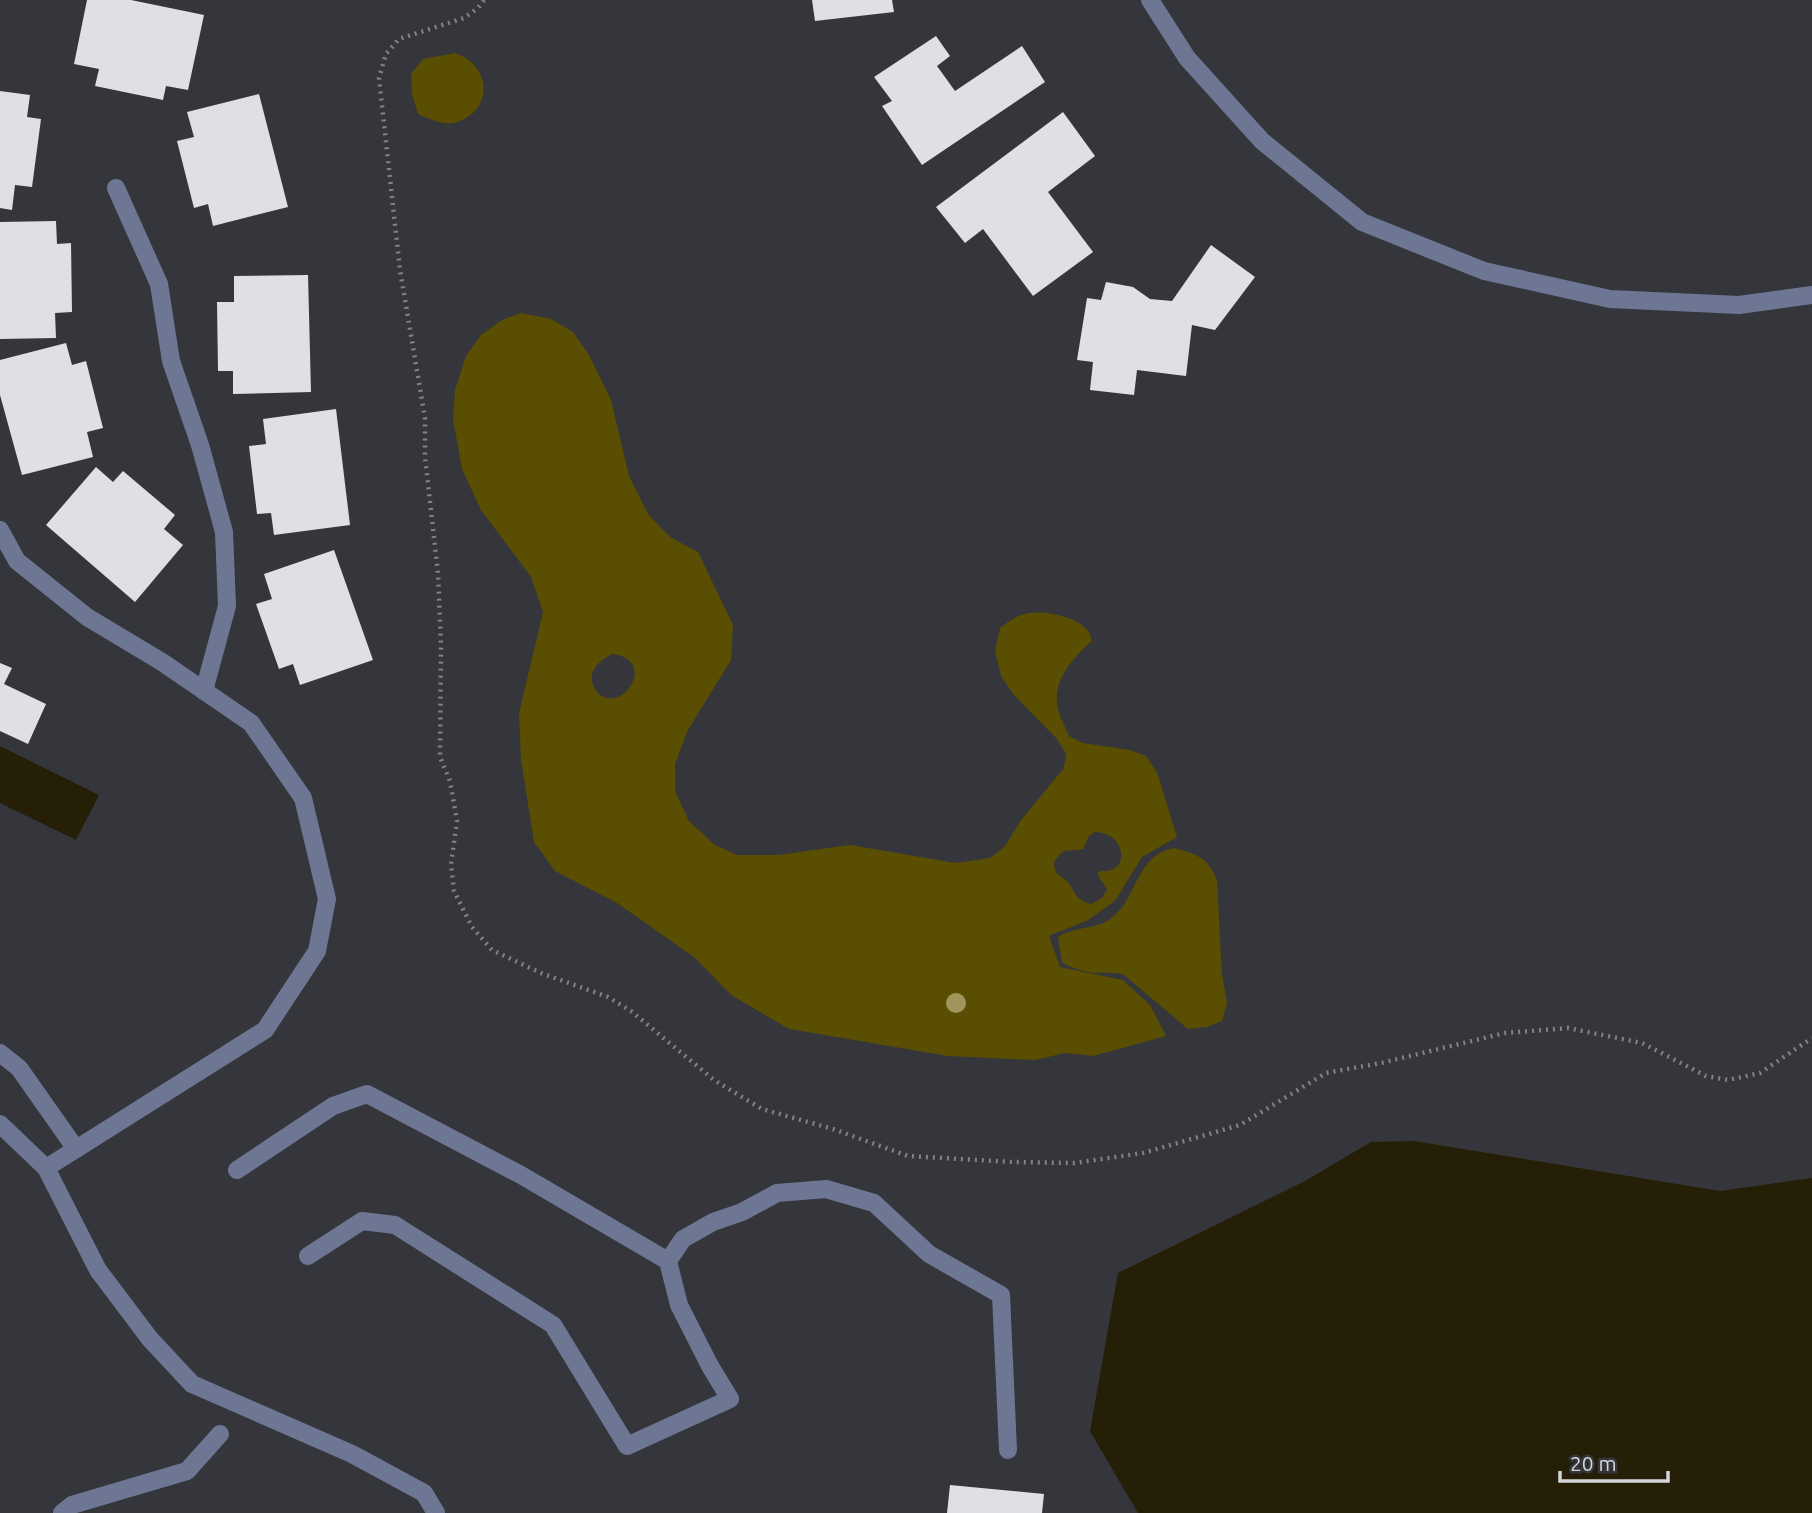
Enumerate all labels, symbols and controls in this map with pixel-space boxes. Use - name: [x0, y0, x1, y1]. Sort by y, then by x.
- scale bar: [1560, 1440, 1668, 1484]
- text: 20 m: [1570, 1451, 1617, 1475]

